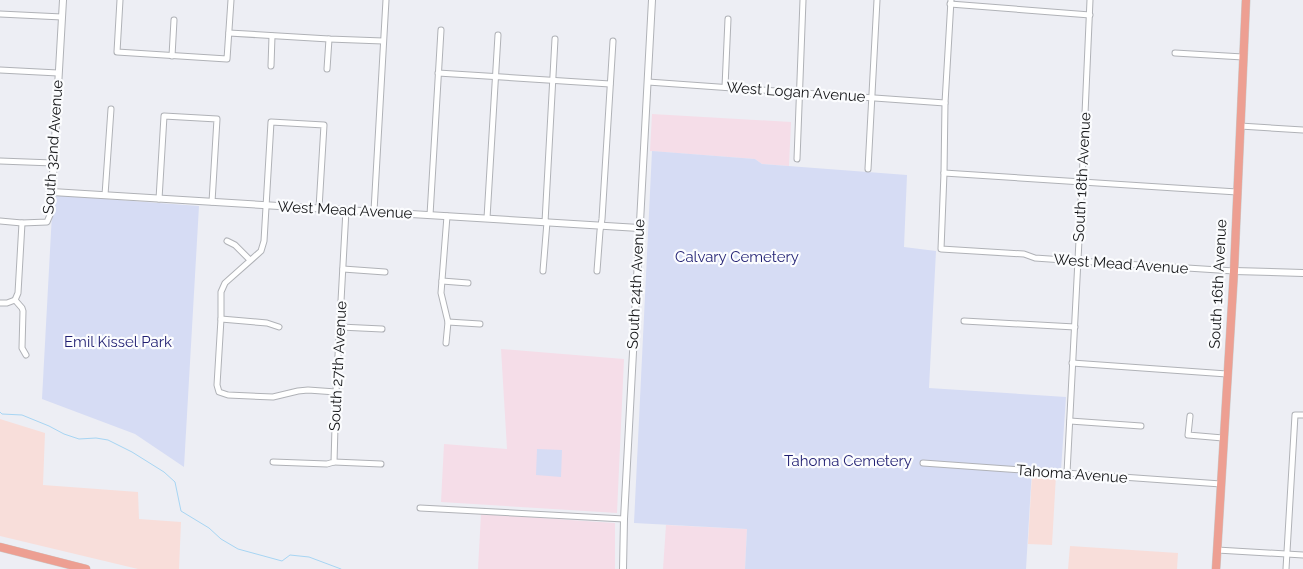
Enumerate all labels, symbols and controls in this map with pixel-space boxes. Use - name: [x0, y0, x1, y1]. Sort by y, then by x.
- street label: West Logan Avenue: [726, 78, 866, 106]
- street label: South 32nd Avenue: [39, 79, 67, 215]
- street label: South 18th Avenue: [1070, 112, 1094, 242]
- street label: West Mead Avenue: [277, 197, 413, 223]
- street label: South 24th Avenue: [624, 218, 648, 350]
- street label: South 16th Avenue: [1206, 219, 1230, 349]
- park label: Calvary Cemetery: [675, 248, 799, 266]
- street label: West Mead Avenue: [1053, 250, 1189, 278]
- street label: South 27th Avenue: [326, 300, 350, 431]
- park label: Emil Kissel Park: [64, 333, 172, 351]
- park label: Tahoma Cemetery: [784, 452, 912, 470]
- street label: Tahoma Avenue: [1016, 461, 1128, 487]

